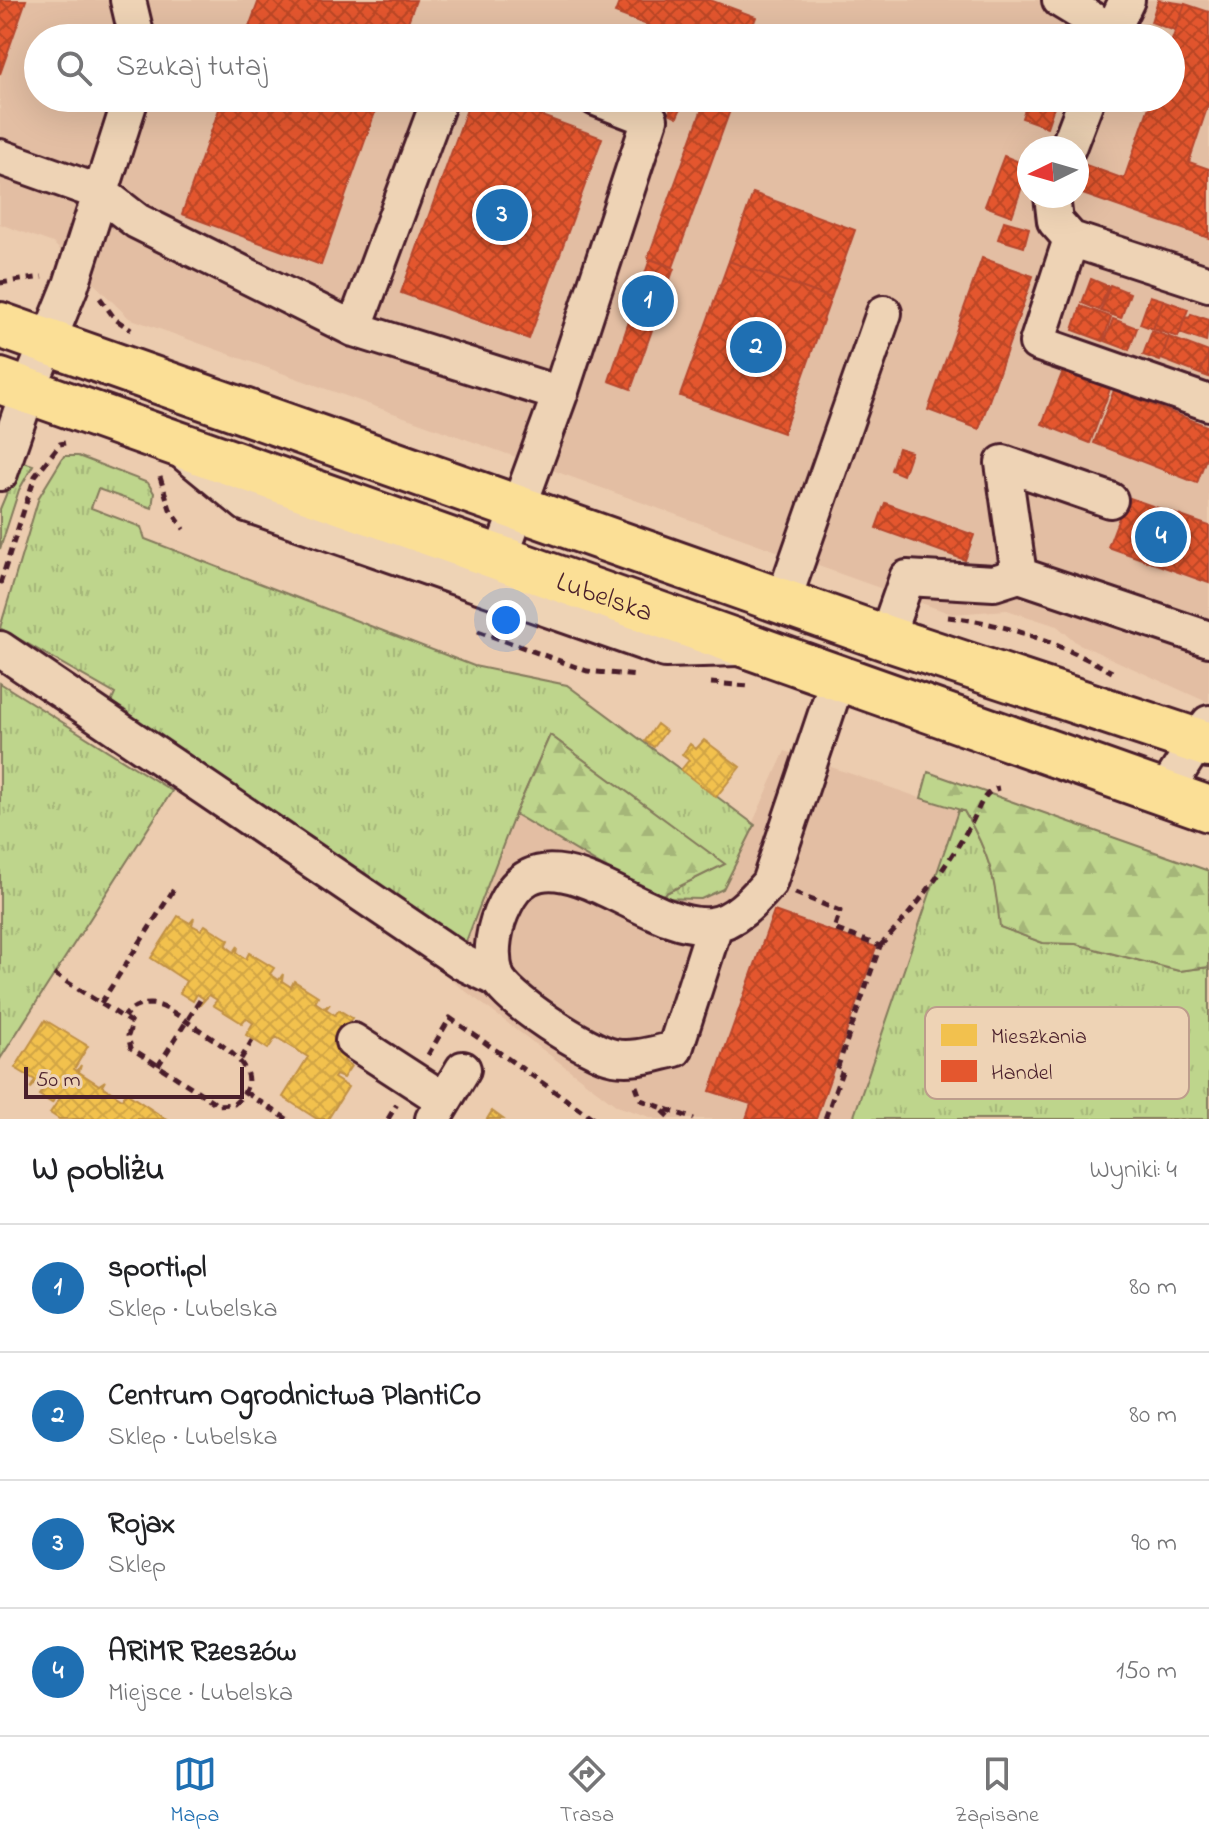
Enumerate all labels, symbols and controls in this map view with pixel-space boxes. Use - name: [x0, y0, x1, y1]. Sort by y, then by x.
- search box: [24, 24, 1185, 112]
- icon: search: [52, 46, 96, 90]
- text: Szukaj tutaj: [116, 46, 267, 90]
- north arrow: [1017, 136, 1089, 208]
- pin: 3: [476, 185, 528, 245]
- pin: 1: [622, 271, 674, 331]
- pin: 2: [730, 317, 782, 377]
- pin: 4: [1135, 507, 1187, 567]
- street label: Lubelska: [550, 563, 658, 635]
- your location: [486, 600, 526, 640]
- legend: [925, 1007, 1189, 1099]
- text: Mieszkania: [991, 1022, 1087, 1054]
- text: Handel: [991, 1058, 1052, 1090]
- scale bar: [24, 1063, 244, 1099]
- text: 50 m: [36, 1065, 81, 1097]
- text: W pobliżu: [32, 1146, 164, 1196]
- text: Wyniki: 4: [1089, 1152, 1177, 1190]
- text: sporti.pl: [108, 1247, 207, 1291]
- text: 1: [54, 1269, 62, 1307]
- text: 80 m: [1129, 1269, 1177, 1307]
- text: Sklep · Lubelska: [108, 1291, 278, 1329]
- text: Centrum Ogrodnictwa PlantiCo: [108, 1375, 481, 1419]
- text: 2: [52, 1397, 64, 1435]
- text: 80 m: [1129, 1397, 1177, 1435]
- text: Sklep · Lubelska: [108, 1419, 278, 1457]
- text: Rojax: [108, 1503, 175, 1547]
- text: 3: [53, 1525, 63, 1563]
- text: 90 m: [1131, 1525, 1177, 1563]
- text: Sklep: [108, 1547, 166, 1585]
- text: ARiMR Rzeszów: [108, 1631, 297, 1675]
- text: 4: [53, 1653, 63, 1691]
- text: 150 m: [1116, 1653, 1177, 1691]
- text: Miejsce · Lubelska: [108, 1675, 293, 1713]
- tab: Mapa: [170, 1752, 219, 1832]
- tab: Trasa: [560, 1752, 614, 1832]
- tab: Zapisane: [955, 1752, 1039, 1832]

